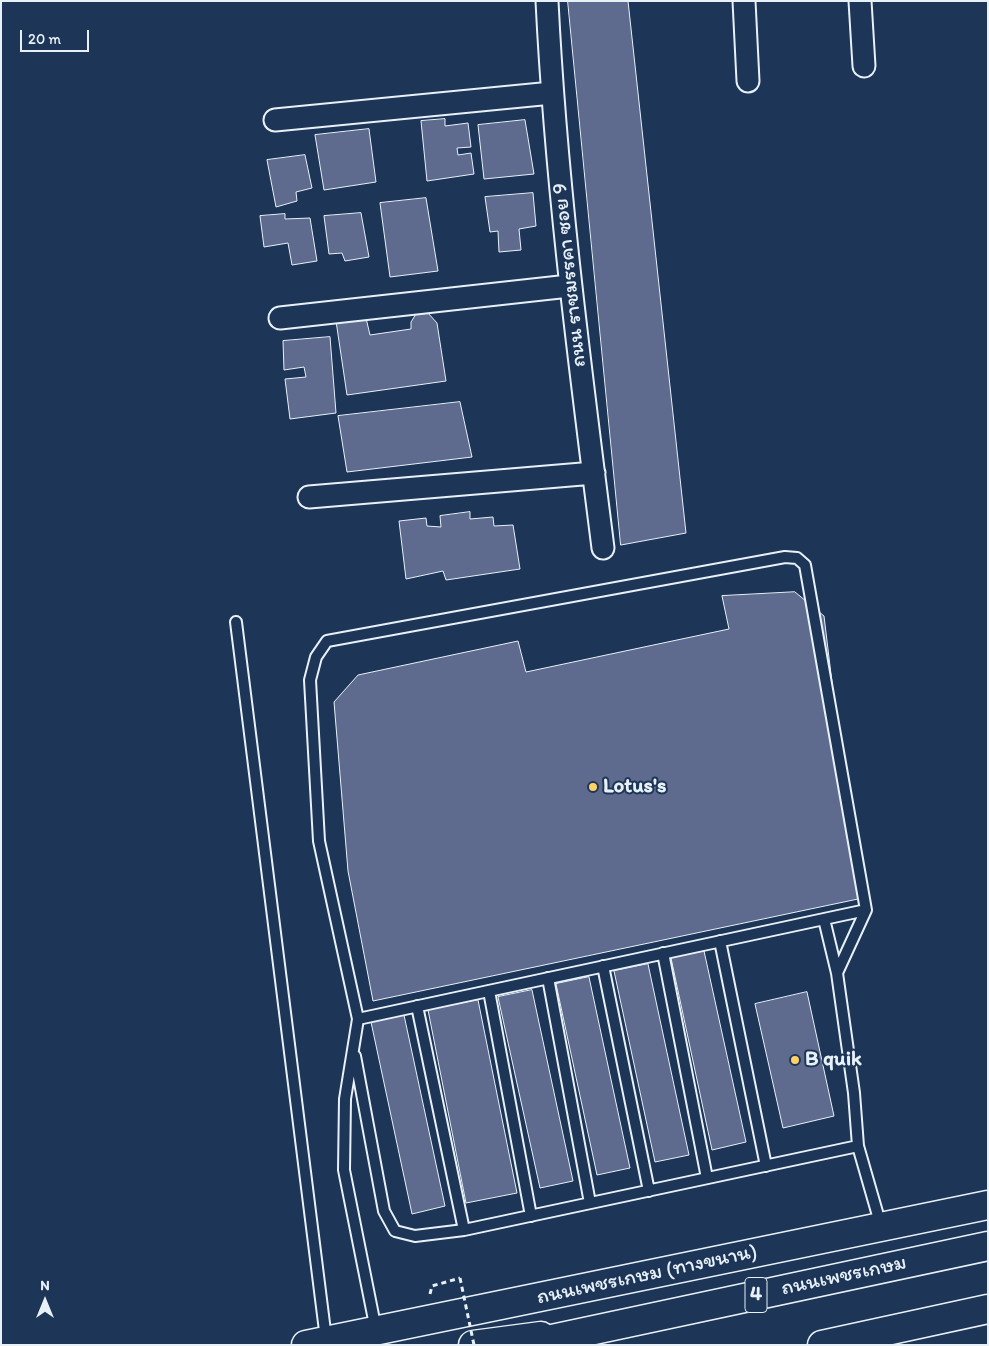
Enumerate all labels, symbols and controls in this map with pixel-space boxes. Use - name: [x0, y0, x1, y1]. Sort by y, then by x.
- scale bar: [22, 20, 91, 52]
- text: 20 m: [28, 30, 61, 48]
- street label: ถนน ราชมรรคา ซอย 9: [548, 182, 592, 368]
- place label: Lotus's: [603, 774, 666, 800]
- marker: Lotus's: [587, 781, 599, 793]
- place label: B quik: [805, 1047, 862, 1073]
- marker: B quik: [789, 1054, 801, 1066]
- street label: ถนนเพชรเกษม (ทางขนาน): [535, 1239, 759, 1311]
- street label: ถนนเพชรเกษม: [779, 1250, 909, 1302]
- north arrow: [20, 1276, 70, 1326]
- text: N: [40, 1277, 50, 1294]
- road number: 4: [745, 1278, 767, 1312]

